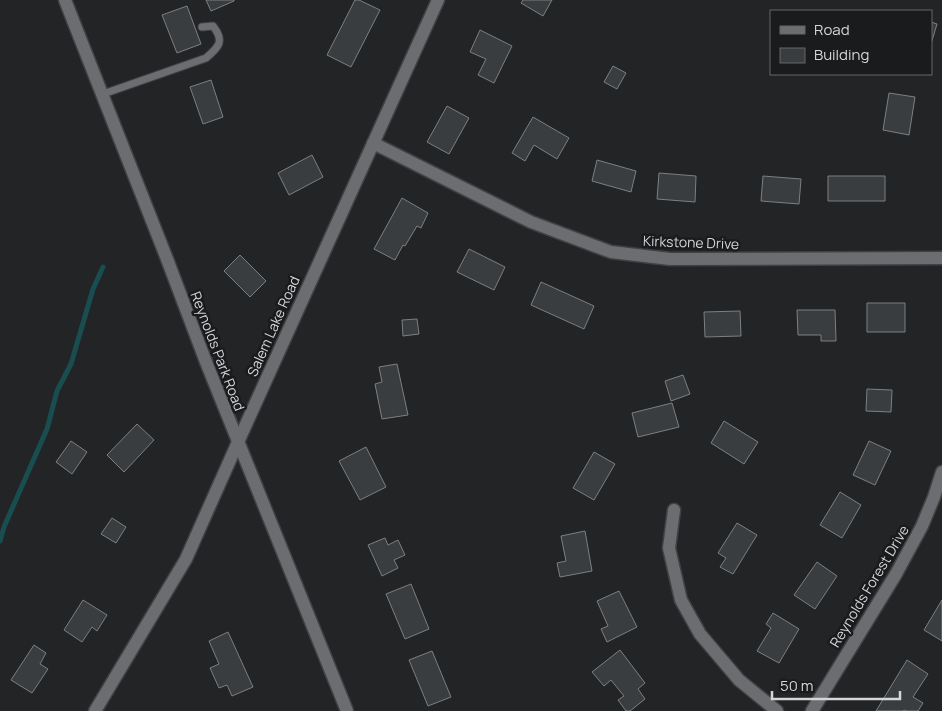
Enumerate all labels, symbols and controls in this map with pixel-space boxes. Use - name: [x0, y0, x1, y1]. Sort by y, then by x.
- legend: [770, 10, 932, 75]
- text: Road: [814, 19, 850, 40]
- text: Building: [814, 44, 869, 65]
- street label: Kirkstone Drive: [643, 231, 739, 253]
- street label: Salem Lake Road: [242, 273, 304, 379]
- street label: Reynolds Park Road: [186, 289, 250, 413]
- street label: Reynolds Forest Drive: [825, 521, 913, 651]
- scale bar: [772, 668, 900, 700]
- text: 50 m: [780, 675, 814, 696]

